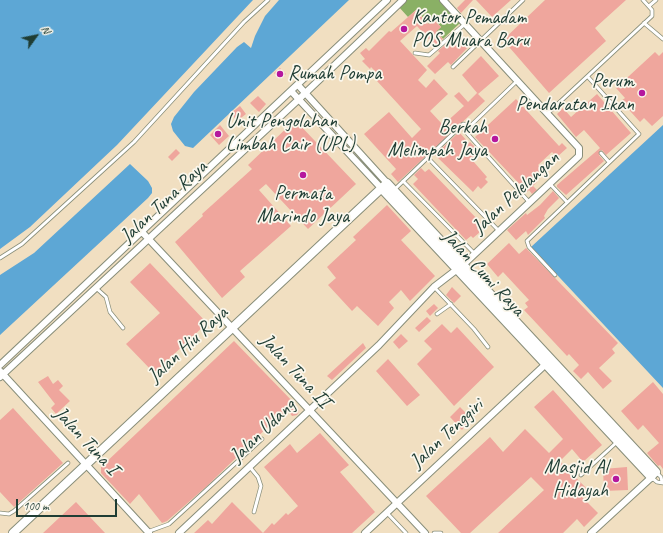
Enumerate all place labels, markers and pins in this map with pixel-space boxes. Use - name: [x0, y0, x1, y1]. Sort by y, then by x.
- place label: Kantor Pemadam POS Muara Baru: [412, 6, 529, 53]
- marker: Kantor Pemadam POS Muara Baru: [399, 24, 409, 34]
- place label: Rumah Pompa: [288, 62, 381, 86]
- marker: Rumah Pompa: [275, 69, 285, 79]
- place label: Perum Pendaratan Ikan: [516, 70, 634, 117]
- marker: Perum Pendaratan Ikan: [637, 88, 647, 98]
- place label: Unit Pengolahan Limbah Cair (UPL): [226, 110, 355, 157]
- place label: Berkah Melimpah Jaya: [388, 116, 487, 163]
- marker: Unit Pengolahan Limbah Cair (UPL): [213, 129, 223, 139]
- marker: Berkah Melimpah Jaya: [490, 134, 500, 144]
- marker: Permata Marindo Jaya: [298, 170, 308, 180]
- place label: Permata Marindo Jaya: [257, 182, 349, 229]
- place label: Masjid Al Hidayah: [544, 456, 608, 503]
- marker: Masjid Al Hidayah: [611, 474, 621, 484]

